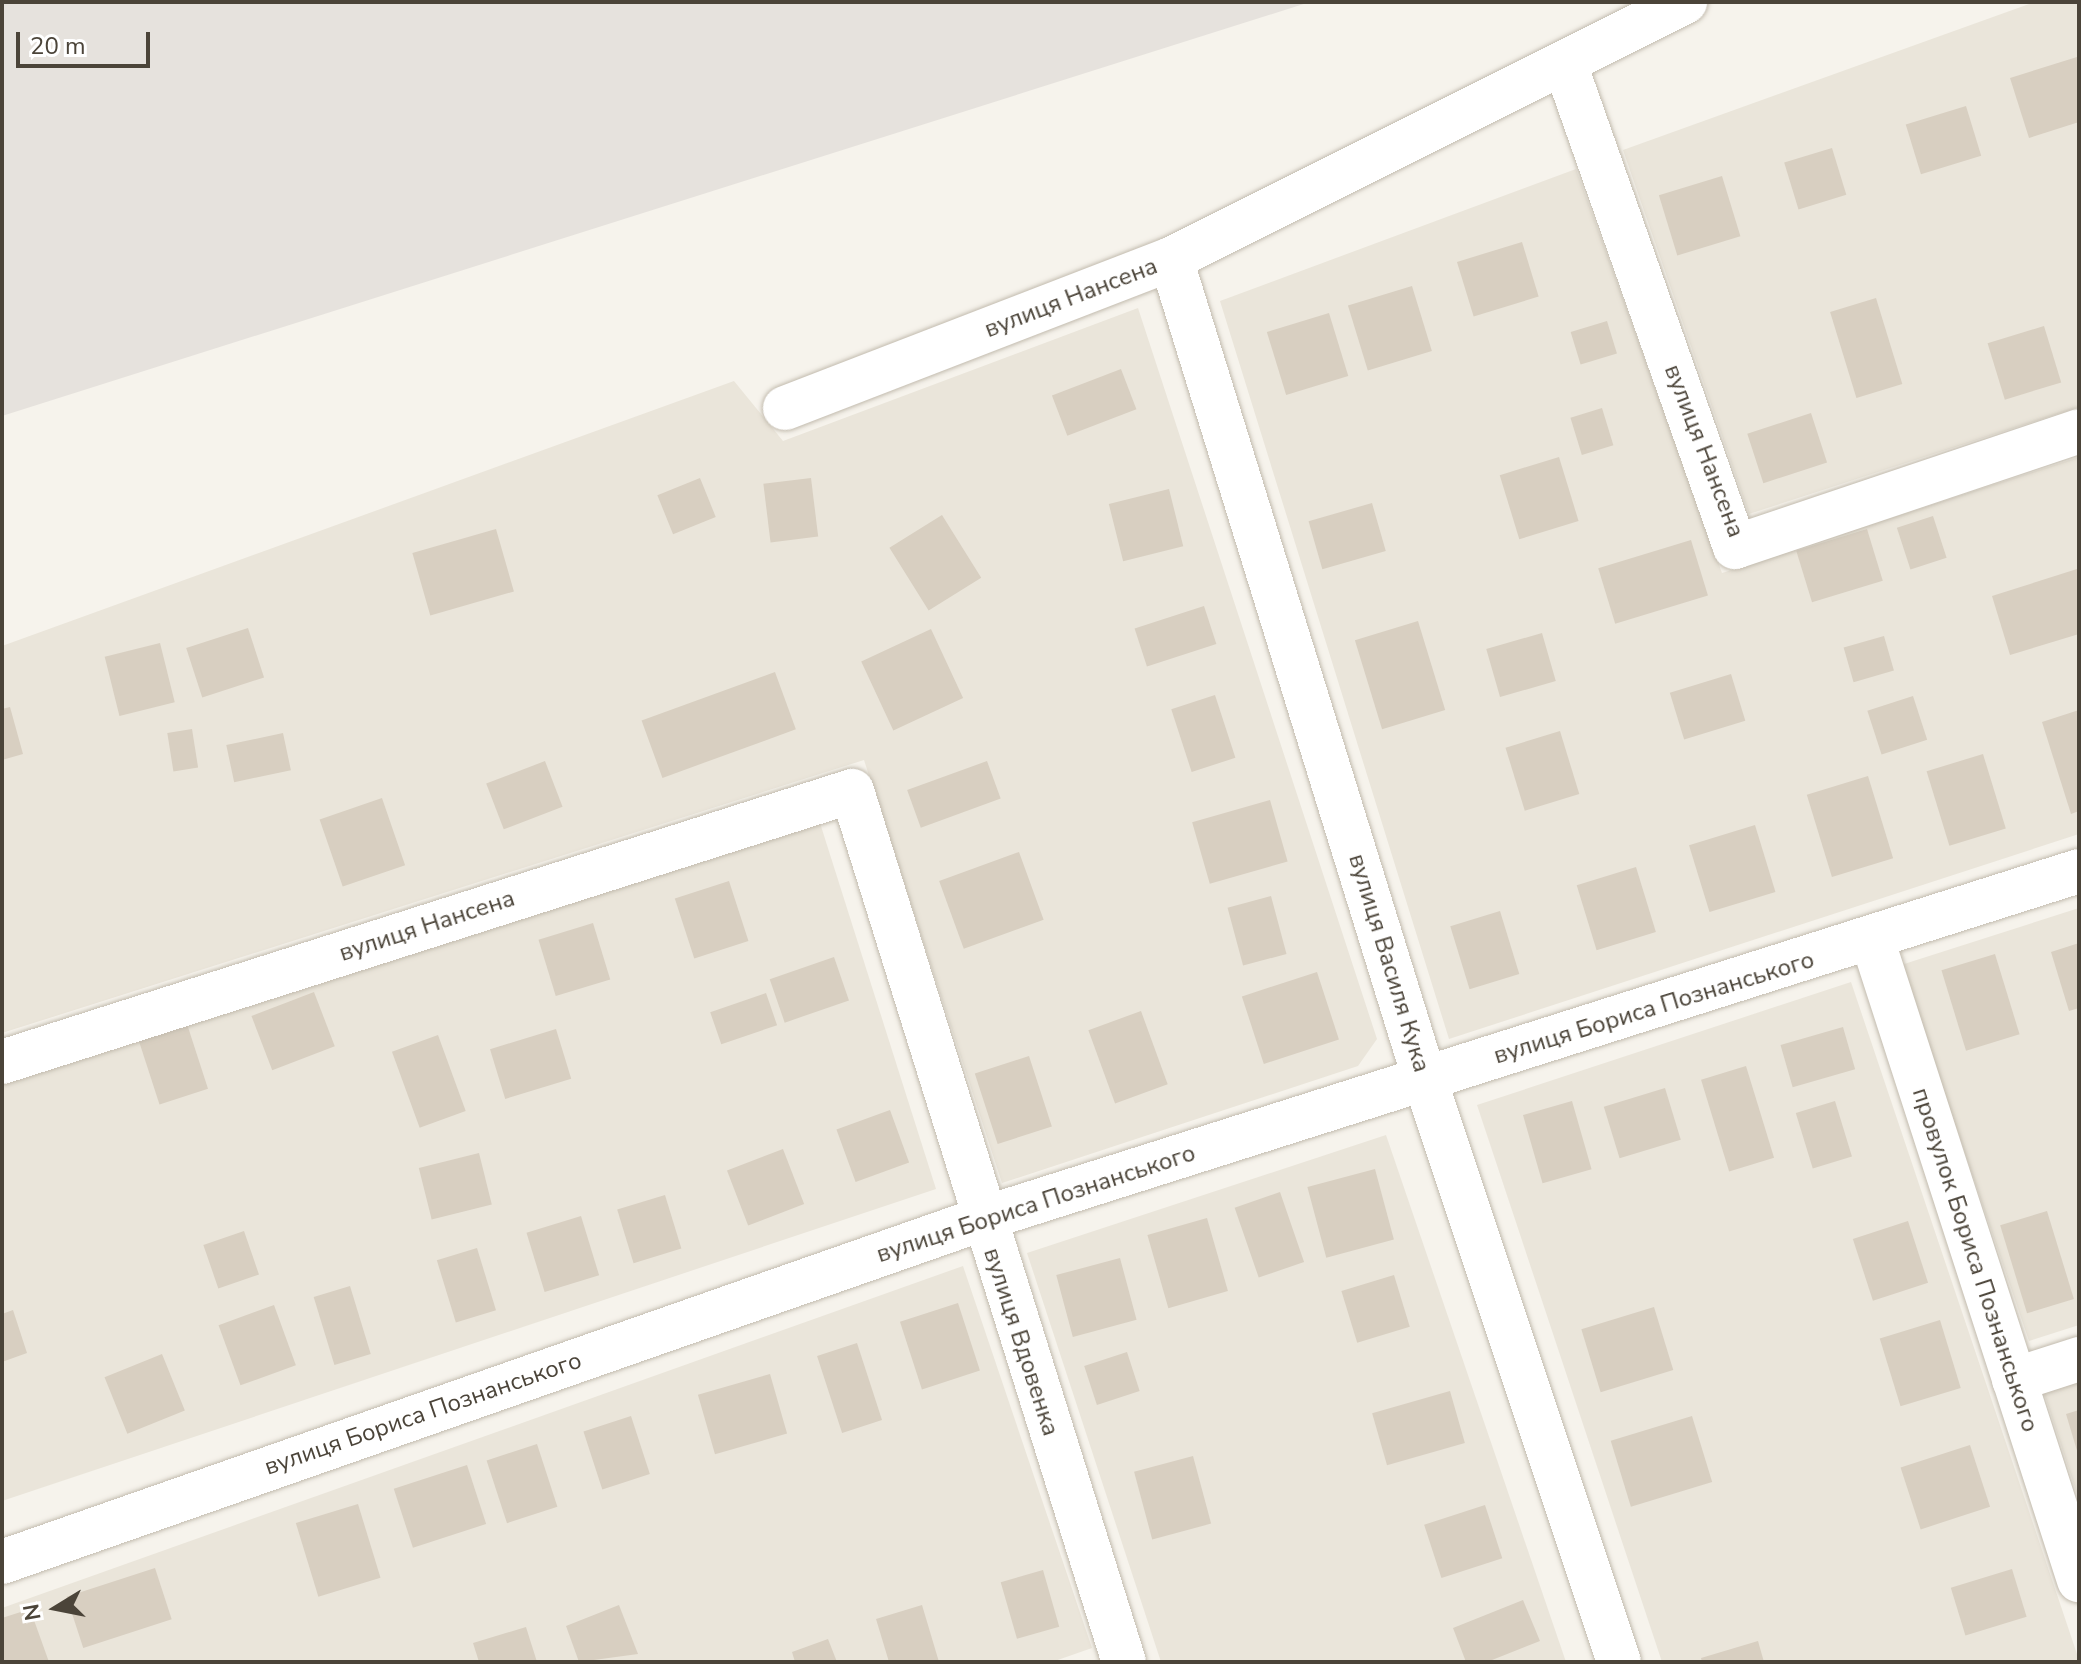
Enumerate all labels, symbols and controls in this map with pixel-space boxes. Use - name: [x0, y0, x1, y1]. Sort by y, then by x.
- scale bar: [20, 16, 154, 66]
- text: 20 m: [30, 30, 86, 62]
- street label: вулиця Нансена: [980, 252, 1162, 344]
- street label: вулиця Нансена: [1658, 360, 1750, 542]
- street label: вулиця Василя Кука: [1342, 850, 1436, 1076]
- street label: вулиця Нансена: [336, 884, 518, 968]
- street label: вулиця Бориса Познанського: [1490, 945, 1818, 1071]
- street label: провулок Бориса Познанського: [1906, 1084, 2044, 1436]
- street label: вулиця Бориса Познанського: [873, 1139, 1199, 1269]
- street label: вулиця Вдовенка: [977, 1244, 1065, 1440]
- street label: вулиця Бориса Познанського: [261, 1346, 585, 1482]
- north arrow: [16, 1568, 96, 1648]
- text: N: [16, 1601, 49, 1623]

